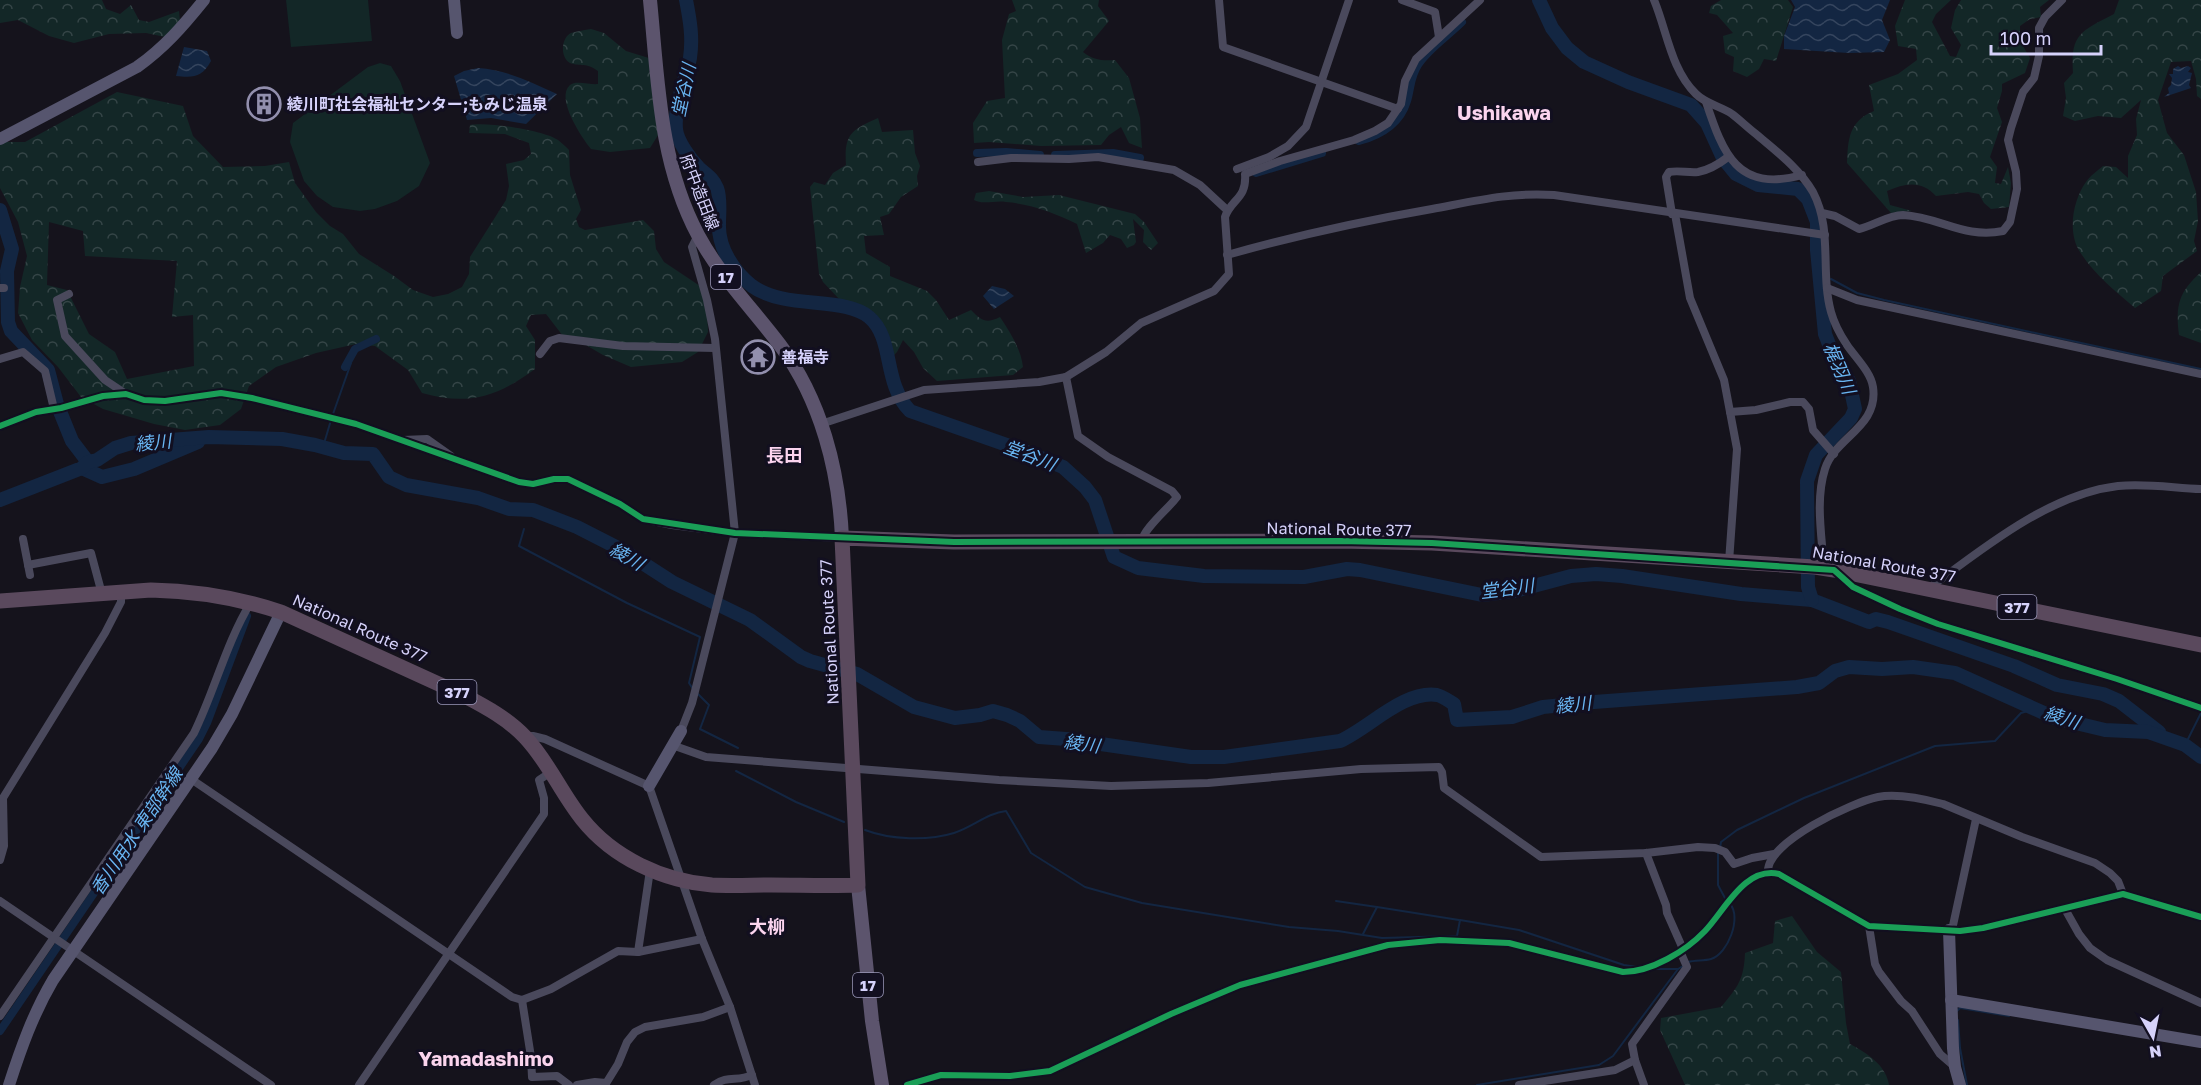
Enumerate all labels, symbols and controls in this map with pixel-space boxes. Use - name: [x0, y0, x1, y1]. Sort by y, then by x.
- scale bar: [1991, 18, 2100, 56]
- text: 100 m: [2000, 27, 2051, 49]
- water label: 堂谷川: [667, 59, 700, 119]
- building icon: 綾川町社会福祉センター;もみじ温泉: [246, 86, 282, 122]
- place label: 綾川町社会福祉センター;もみじ温泉: [287, 94, 548, 114]
- district label: Ushikawa: [1457, 100, 1551, 124]
- street label: 府中造田線: [676, 151, 724, 233]
- road number: 17: [711, 265, 741, 289]
- temple icon: 善福寺: [740, 339, 776, 375]
- water label: 梶羽川: [1819, 339, 1861, 399]
- place label: 善福寺: [781, 347, 829, 367]
- water label: 綾川: [134, 429, 174, 455]
- water label: 堂谷川: [1001, 435, 1061, 476]
- district label: 長田: [766, 444, 802, 466]
- street label: National Route 377: [1266, 518, 1412, 540]
- water label: 綾川: [606, 537, 650, 576]
- street label: National Route 377: [1811, 542, 1957, 586]
- street label: National Route 377: [815, 559, 843, 705]
- water label: 堂谷川: [1479, 574, 1537, 602]
- street label: National Route 377: [290, 589, 430, 667]
- road number: 377: [1998, 595, 2036, 619]
- road number: 377: [438, 680, 476, 704]
- water label: 綾川: [1554, 691, 1594, 717]
- water label: 綾川: [2041, 701, 2084, 734]
- water label: 綾川: [1063, 730, 1103, 757]
- water label: 香川用水 東部幹線: [85, 762, 188, 899]
- district label: 大柳: [749, 915, 785, 937]
- road number: 17: [853, 973, 883, 997]
- north arrow: [2123, 1007, 2183, 1067]
- text: N: [2148, 1041, 2163, 1063]
- district label: Yamadashimo: [418, 1046, 554, 1070]

